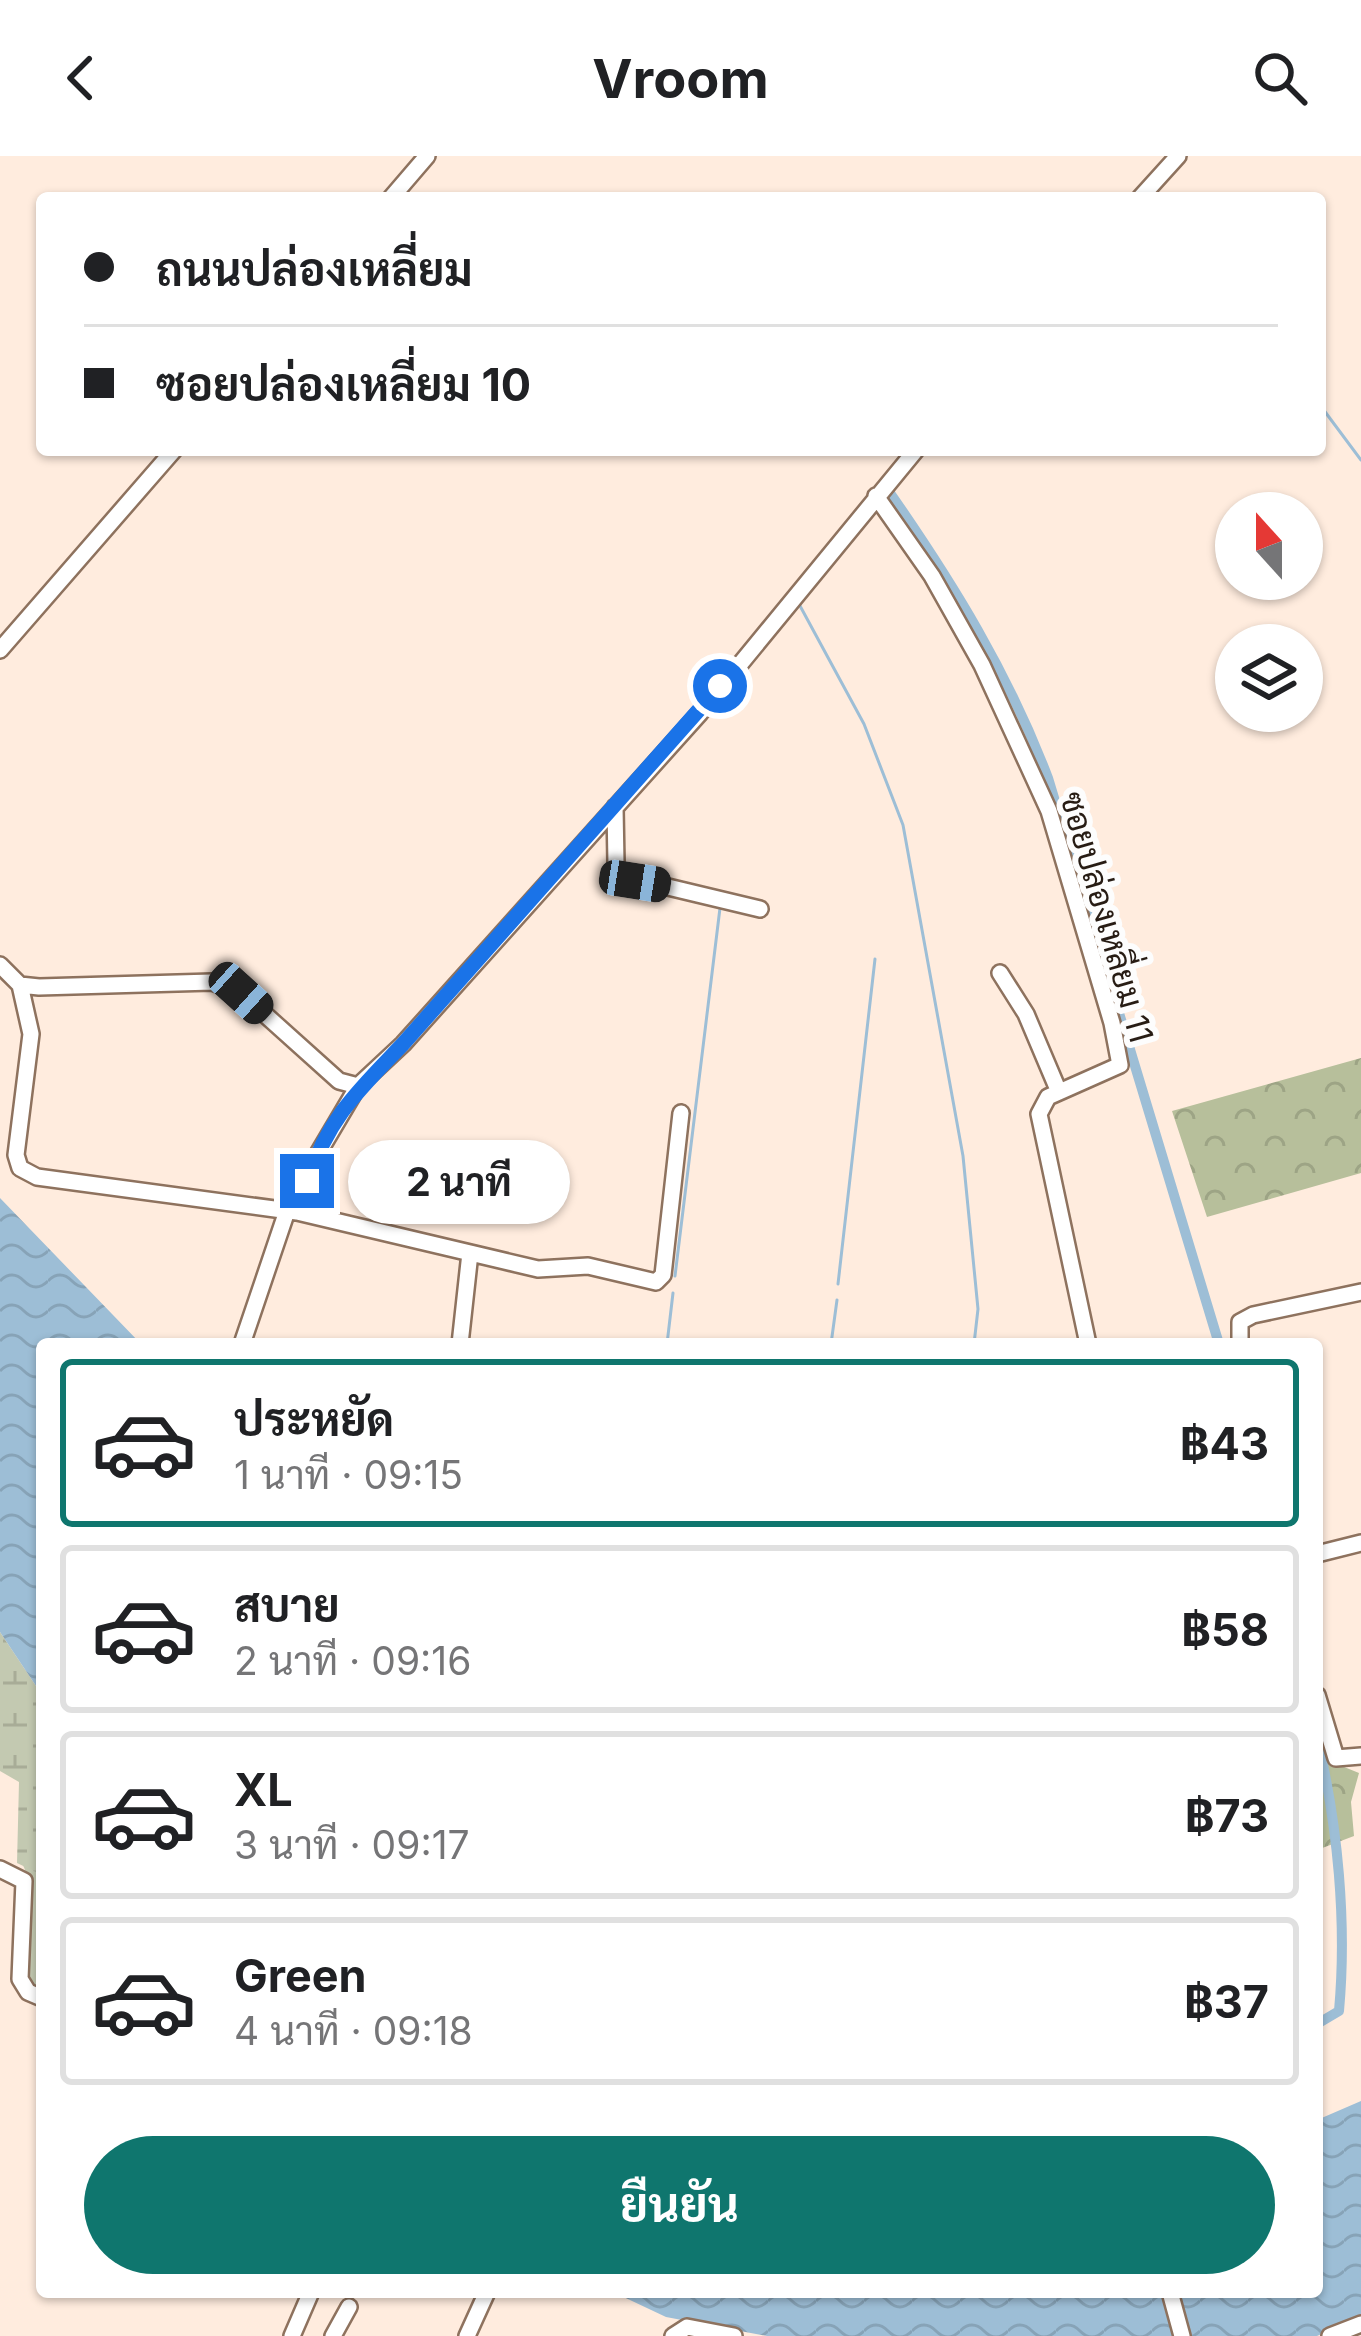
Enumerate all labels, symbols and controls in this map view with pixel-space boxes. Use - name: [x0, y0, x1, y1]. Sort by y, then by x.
- icon: back: [48, 45, 114, 111]
- icon: search: [1247, 45, 1313, 111]
- text: Vroom: [592, 46, 769, 111]
- text: ถนนปล่องเหลี่ยม: [156, 242, 473, 297]
- text: ซอยปล่องเหลี่ยม 10: [156, 357, 531, 412]
- north arrow: [1215, 492, 1323, 600]
- map controls: [1215, 492, 1323, 732]
- button: layers: [1215, 624, 1323, 732]
- route start: [693, 659, 747, 713]
- street label: ซอยปล่องเหลี่ยม 11: [1052, 784, 1171, 1047]
- car: [597, 858, 673, 904]
- car: [202, 956, 280, 1030]
- callout: 2 นาที: [349, 1139, 571, 1223]
- route end: [280, 1154, 334, 1208]
- text: 2 นาที: [406, 1158, 512, 1205]
- icon: car: [90, 1389, 198, 1497]
- text: ประหยัด: [234, 1392, 394, 1447]
- text: ฿43: [1180, 1416, 1269, 1471]
- text: 1 นาที · 09:15: [234, 1451, 463, 1498]
- icon: car: [90, 1575, 198, 1683]
- text: สบาย: [234, 1578, 340, 1633]
- text: ฿58: [1181, 1602, 1269, 1657]
- text: 2 นาที · 09:16: [234, 1637, 471, 1684]
- icon: car: [90, 1761, 198, 1869]
- text: XL: [234, 1762, 293, 1817]
- text: ฿73: [1185, 1788, 1269, 1843]
- text: 3 นาที · 09:17: [234, 1821, 470, 1868]
- icon: car: [90, 1947, 198, 2055]
- text: Green: [234, 1948, 367, 2003]
- text: ฿37: [1184, 1974, 1269, 2029]
- text: 4 นาที · 09:18: [234, 2007, 473, 2054]
- button: ยืนยัน: [84, 2136, 1275, 2274]

